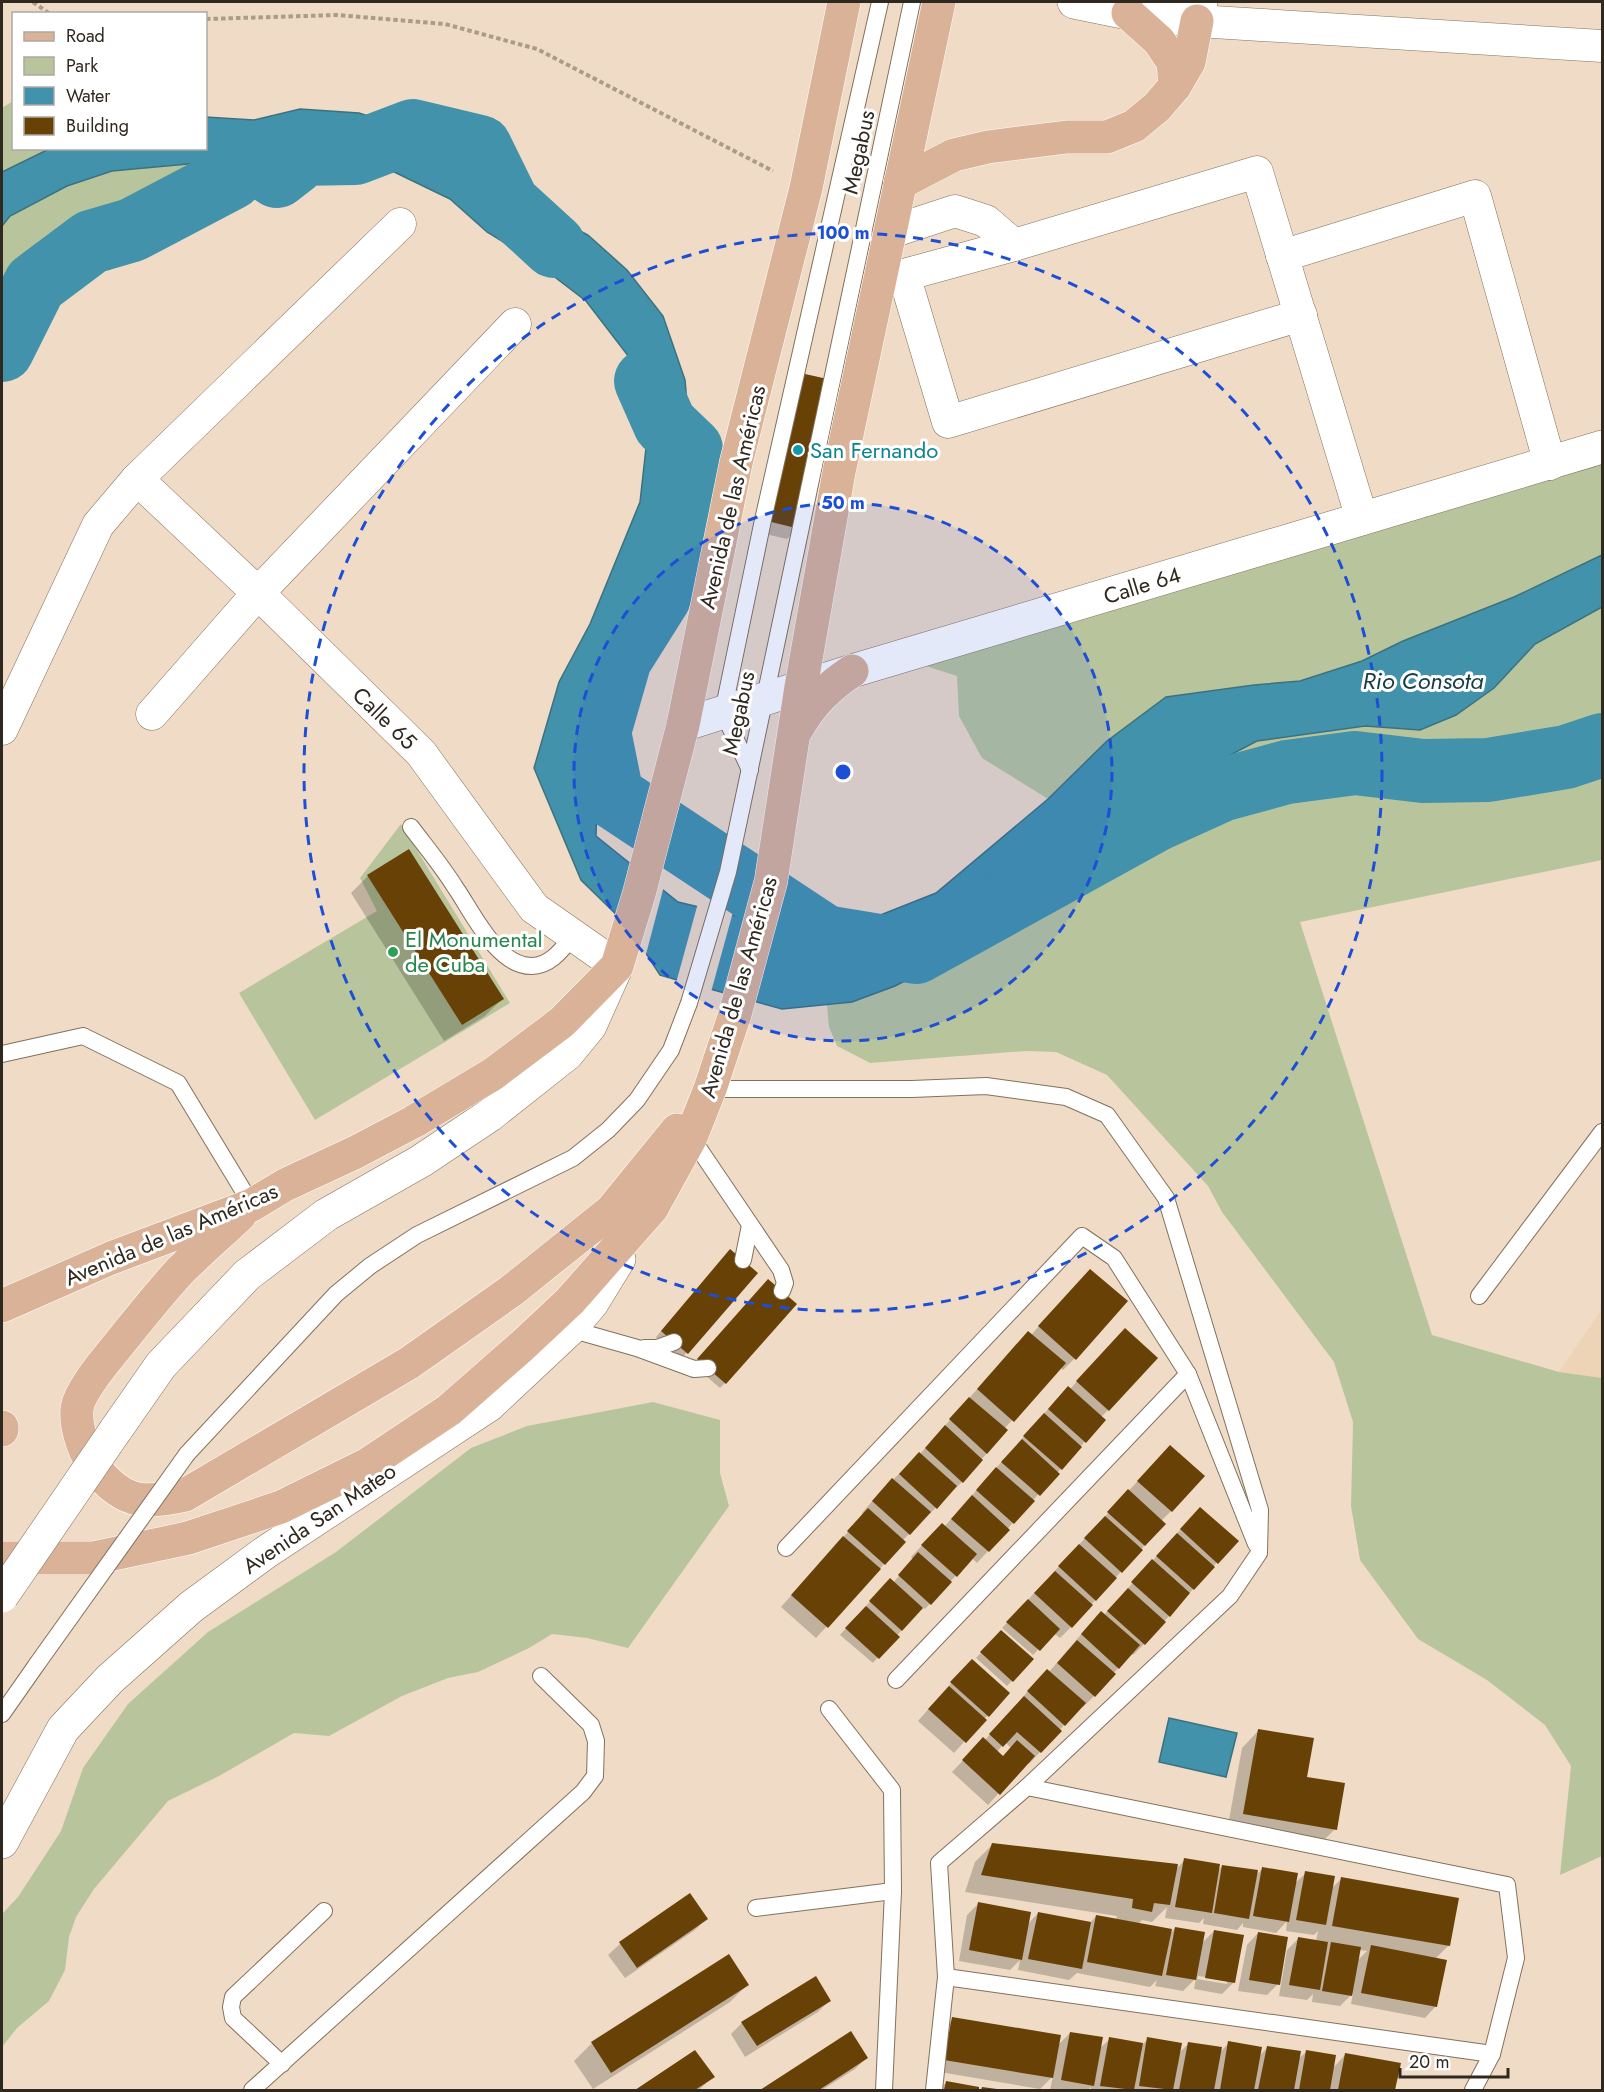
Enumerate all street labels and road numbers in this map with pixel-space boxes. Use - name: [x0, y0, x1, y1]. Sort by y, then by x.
- street label: Megabus: [833, 107, 883, 197]
- street label: Avenida de las Américas: [691, 382, 773, 612]
- street label: Calle 64: [1099, 558, 1185, 612]
- street label: Megabus: [713, 668, 763, 758]
- street label: Calle 65: [346, 679, 424, 757]
- street label: Avenida de las Américas: [691, 872, 785, 1101]
- street label: Avenida de las Américas: [59, 1175, 283, 1293]
- street label: Avenida San Mateo: [236, 1455, 402, 1581]

